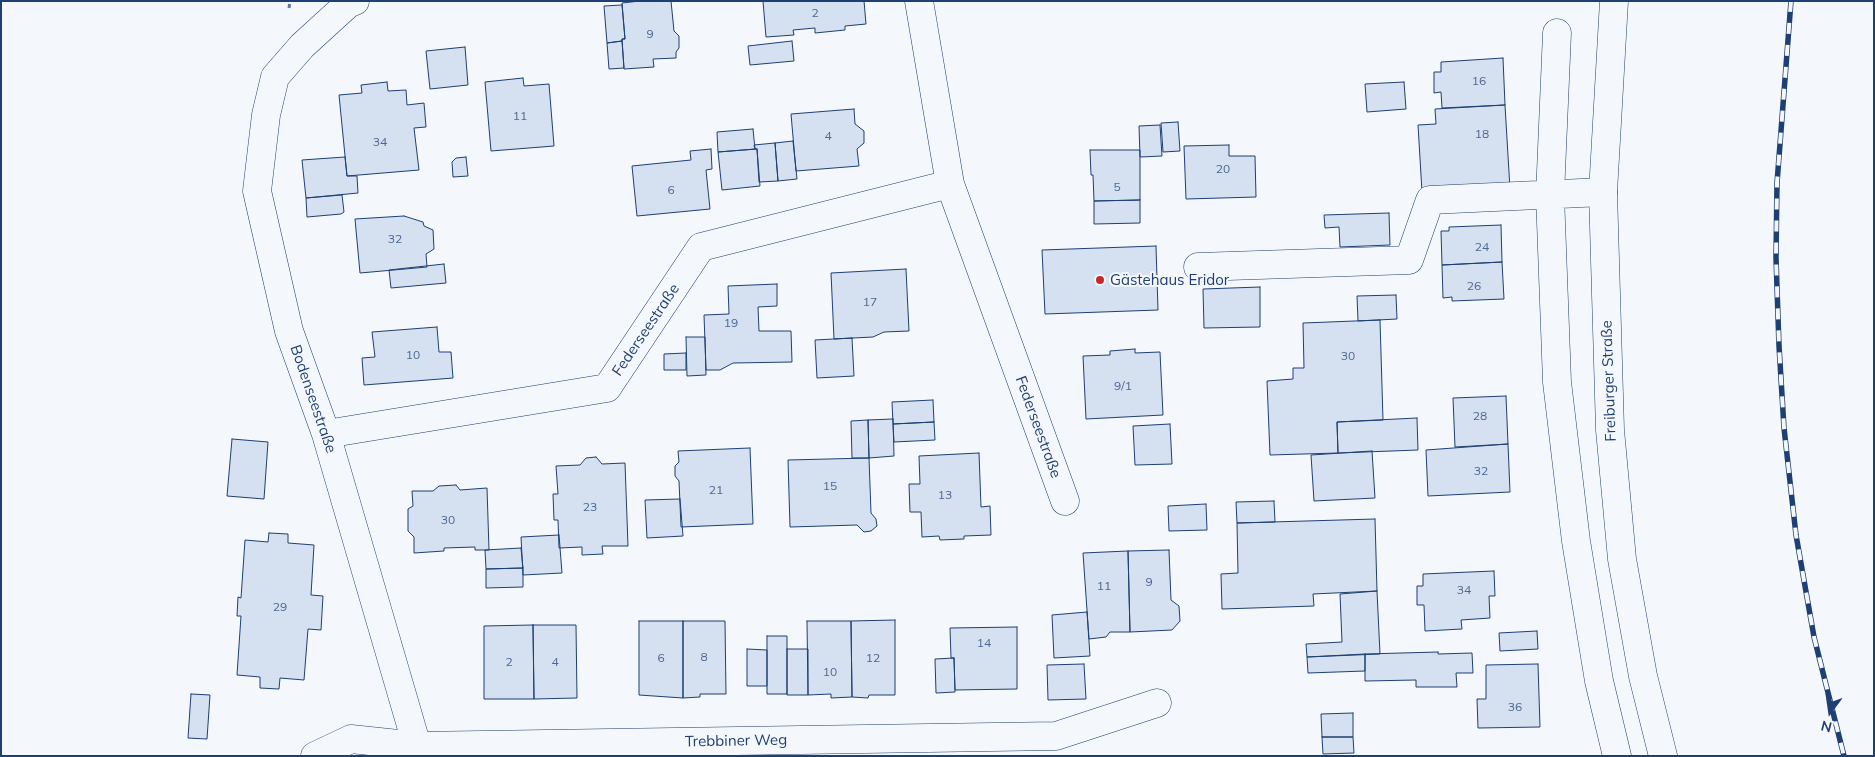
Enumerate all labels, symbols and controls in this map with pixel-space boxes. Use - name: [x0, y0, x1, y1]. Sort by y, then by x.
- house number: 2: [811, 6, 819, 20]
- house number: 9: [646, 27, 654, 41]
- house number: 16: [1472, 74, 1486, 88]
- house number: 11: [513, 109, 527, 123]
- house number: 18: [1475, 127, 1489, 141]
- house number: 4: [824, 129, 832, 143]
- house number: 34: [373, 135, 387, 149]
- house number: 20: [1216, 162, 1230, 176]
- house number: 5: [1113, 180, 1121, 194]
- house number: 6: [667, 183, 675, 197]
- house number: 32: [388, 232, 402, 246]
- house number: 24: [1475, 240, 1489, 254]
- place label: Gästehaus Eridor: [1110, 271, 1229, 289]
- marker: Gästehaus Eridor: [1094, 274, 1106, 286]
- house number: 26: [1467, 279, 1481, 293]
- street label: Federseestraße: [609, 281, 683, 379]
- house number: 17: [863, 295, 877, 309]
- house number: 19: [724, 316, 738, 330]
- street label: Freiburger Straße: [1598, 320, 1620, 442]
- street label: Bodenseestraße: [286, 343, 340, 455]
- house number: 10: [406, 348, 420, 362]
- house number: 30: [1341, 349, 1355, 363]
- street label: Federseestraße: [1011, 374, 1065, 480]
- house number: 9/1: [1114, 379, 1132, 393]
- house number: 28: [1473, 409, 1487, 423]
- house number: 32: [1474, 464, 1488, 478]
- house number: 15: [823, 479, 837, 493]
- house number: 21: [709, 483, 723, 497]
- house number: 13: [938, 488, 952, 502]
- house number: 23: [583, 500, 597, 514]
- house number: 30: [441, 513, 455, 527]
- house number: 9: [1145, 575, 1153, 589]
- house number: 11: [1097, 579, 1111, 593]
- house number: 34: [1457, 583, 1471, 597]
- house number: 29: [273, 600, 287, 614]
- house number: 14: [977, 636, 991, 650]
- house number: 8: [700, 650, 708, 664]
- house number: 6: [657, 651, 665, 665]
- house number: 12: [866, 651, 880, 665]
- house number: 2: [505, 655, 513, 669]
- house number: 4: [551, 655, 559, 669]
- house number: 10: [823, 665, 837, 679]
- north arrow: [1805, 687, 1855, 737]
- house number: 36: [1508, 700, 1522, 714]
- text: N: [1819, 717, 1834, 737]
- street label: Trebbiner Weg: [685, 731, 787, 751]

